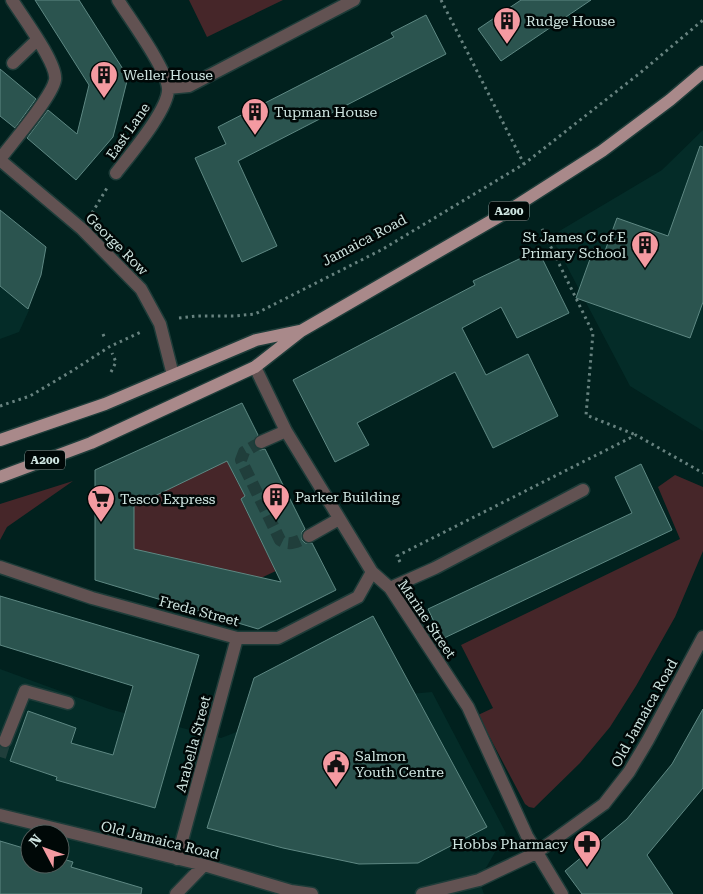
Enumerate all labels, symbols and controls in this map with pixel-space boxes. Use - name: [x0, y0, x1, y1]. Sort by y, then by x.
- building icon: Rudge House: [492, 6, 522, 45]
- place label: Rudge House: [526, 13, 615, 29]
- building icon: Weller House: [89, 60, 119, 99]
- place label: Weller House: [123, 67, 213, 83]
- building icon: Tupman House: [240, 97, 270, 136]
- street label: East Lane: [103, 99, 153, 162]
- place label: Tupman House: [274, 104, 377, 120]
- road number: A200: [489, 202, 529, 220]
- street label: George Row: [83, 210, 152, 279]
- street label: Jamaica Road: [319, 211, 409, 269]
- place label: St James C of E Primary School: [521, 229, 627, 261]
- building icon: St James C of E Primary School: [630, 230, 660, 269]
- road number: A200: [25, 450, 65, 470]
- building icon: Parker Building: [261, 482, 291, 521]
- supermarket icon: Tesco Express: [86, 484, 116, 523]
- place label: Parker Building: [295, 489, 400, 505]
- place label: Tesco Express: [120, 491, 216, 507]
- street label: Marine Street: [395, 577, 459, 661]
- street label: Freda Street: [157, 593, 241, 629]
- street label: Old Jamaica Road: [608, 656, 680, 770]
- street label: Arabella Street: [172, 694, 214, 794]
- place label: Salmon Youth Centre: [355, 748, 444, 780]
- public building icon: Salmon Youth Centre: [321, 749, 351, 788]
- street label: Old Jamaica Road: [99, 818, 221, 862]
- north arrow: [20, 824, 70, 874]
- pharmacy icon: Hobbs Pharmacy: [572, 829, 602, 868]
- text: N: [26, 831, 45, 850]
- place label: Hobbs Pharmacy: [452, 836, 569, 852]

